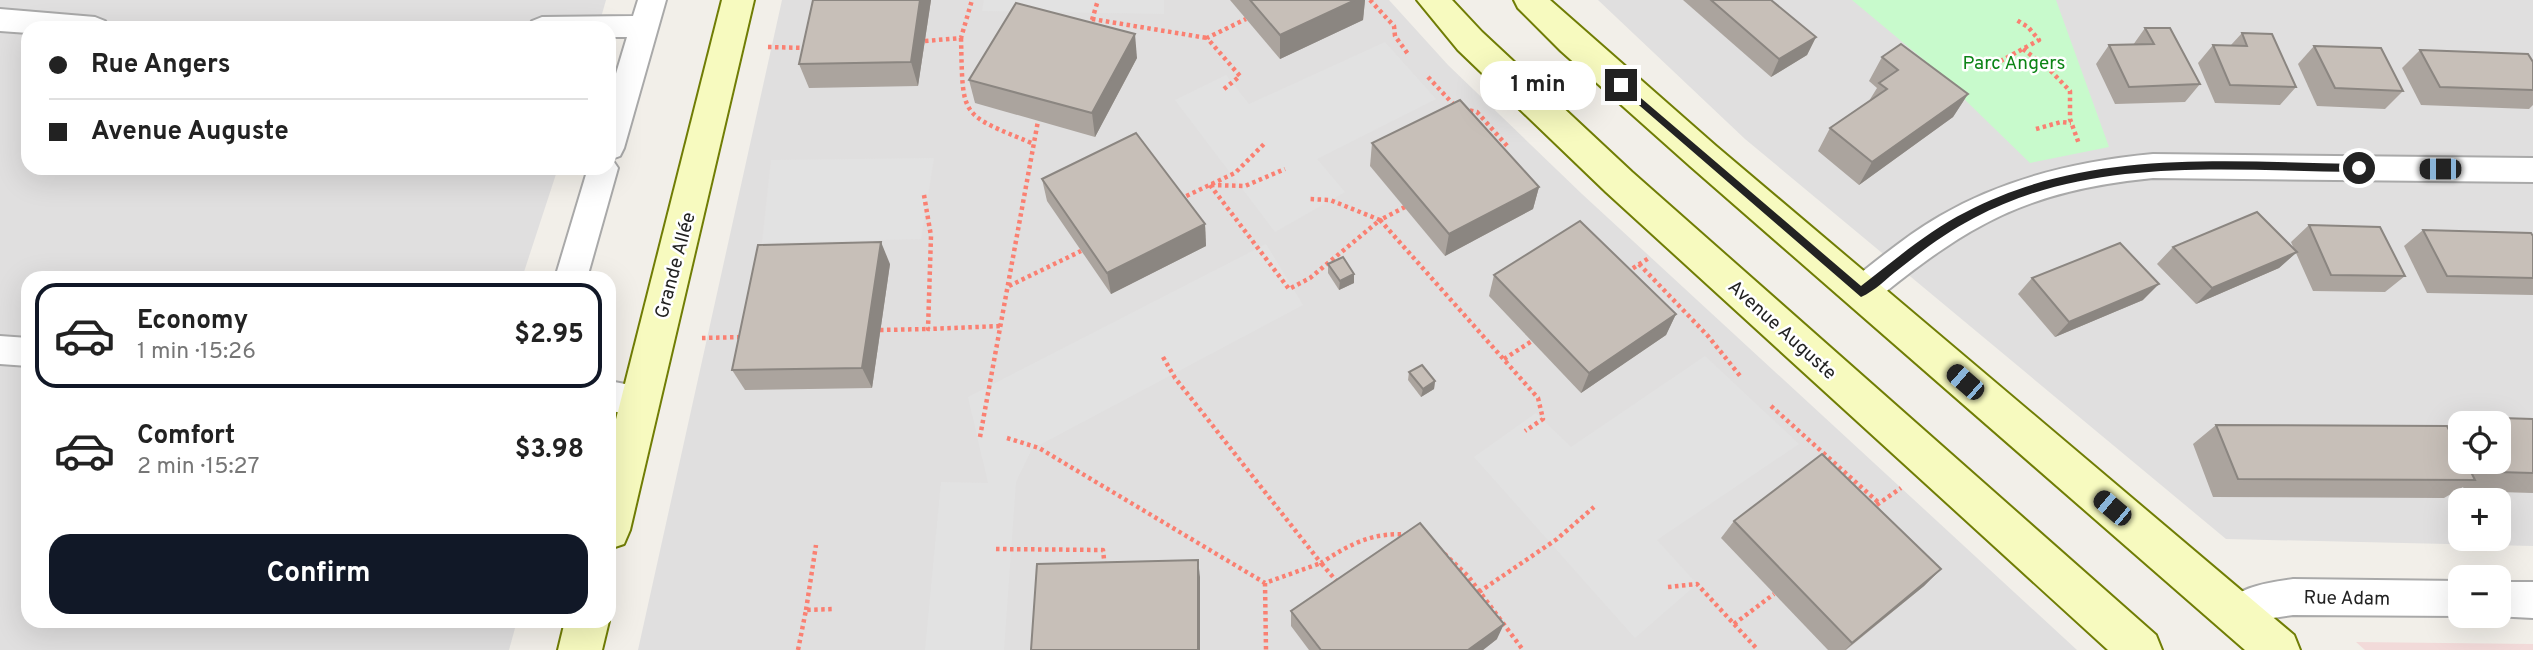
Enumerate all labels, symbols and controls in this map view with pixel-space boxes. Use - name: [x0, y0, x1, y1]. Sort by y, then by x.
- text: Rue Angers: [91, 49, 230, 82]
- park label: Parc Angers: [1963, 52, 2065, 76]
- callout: 1 min: [1481, 60, 1596, 110]
- route end: [1605, 69, 1637, 101]
- text: 1 min: [1510, 71, 1566, 100]
- text: Avenue Auguste: [91, 116, 289, 149]
- route start: [2343, 152, 2375, 184]
- car: [2420, 159, 2462, 180]
- street label: Grande Allée: [650, 210, 702, 321]
- street label: Avenue Auguste: [1722, 275, 1841, 386]
- icon: car: [53, 304, 116, 367]
- text: Economy: [137, 305, 248, 338]
- text: $2.95: [514, 319, 584, 352]
- text: 1 min · 15:26: [137, 338, 256, 367]
- car: [1943, 360, 1988, 404]
- map controls: [2448, 411, 2511, 628]
- button: locate: [2448, 411, 2511, 474]
- icon: car: [53, 419, 116, 482]
- text: Comfort: [137, 420, 235, 453]
- text: $3.98: [515, 434, 584, 467]
- text: 2 min · 15:27: [137, 453, 259, 482]
- car: [2090, 486, 2135, 530]
- button: +: [2448, 488, 2511, 551]
- button: Confirm: [49, 534, 588, 614]
- button: −: [2448, 565, 2511, 628]
- street label: Rue Adam: [2303, 586, 2390, 612]

